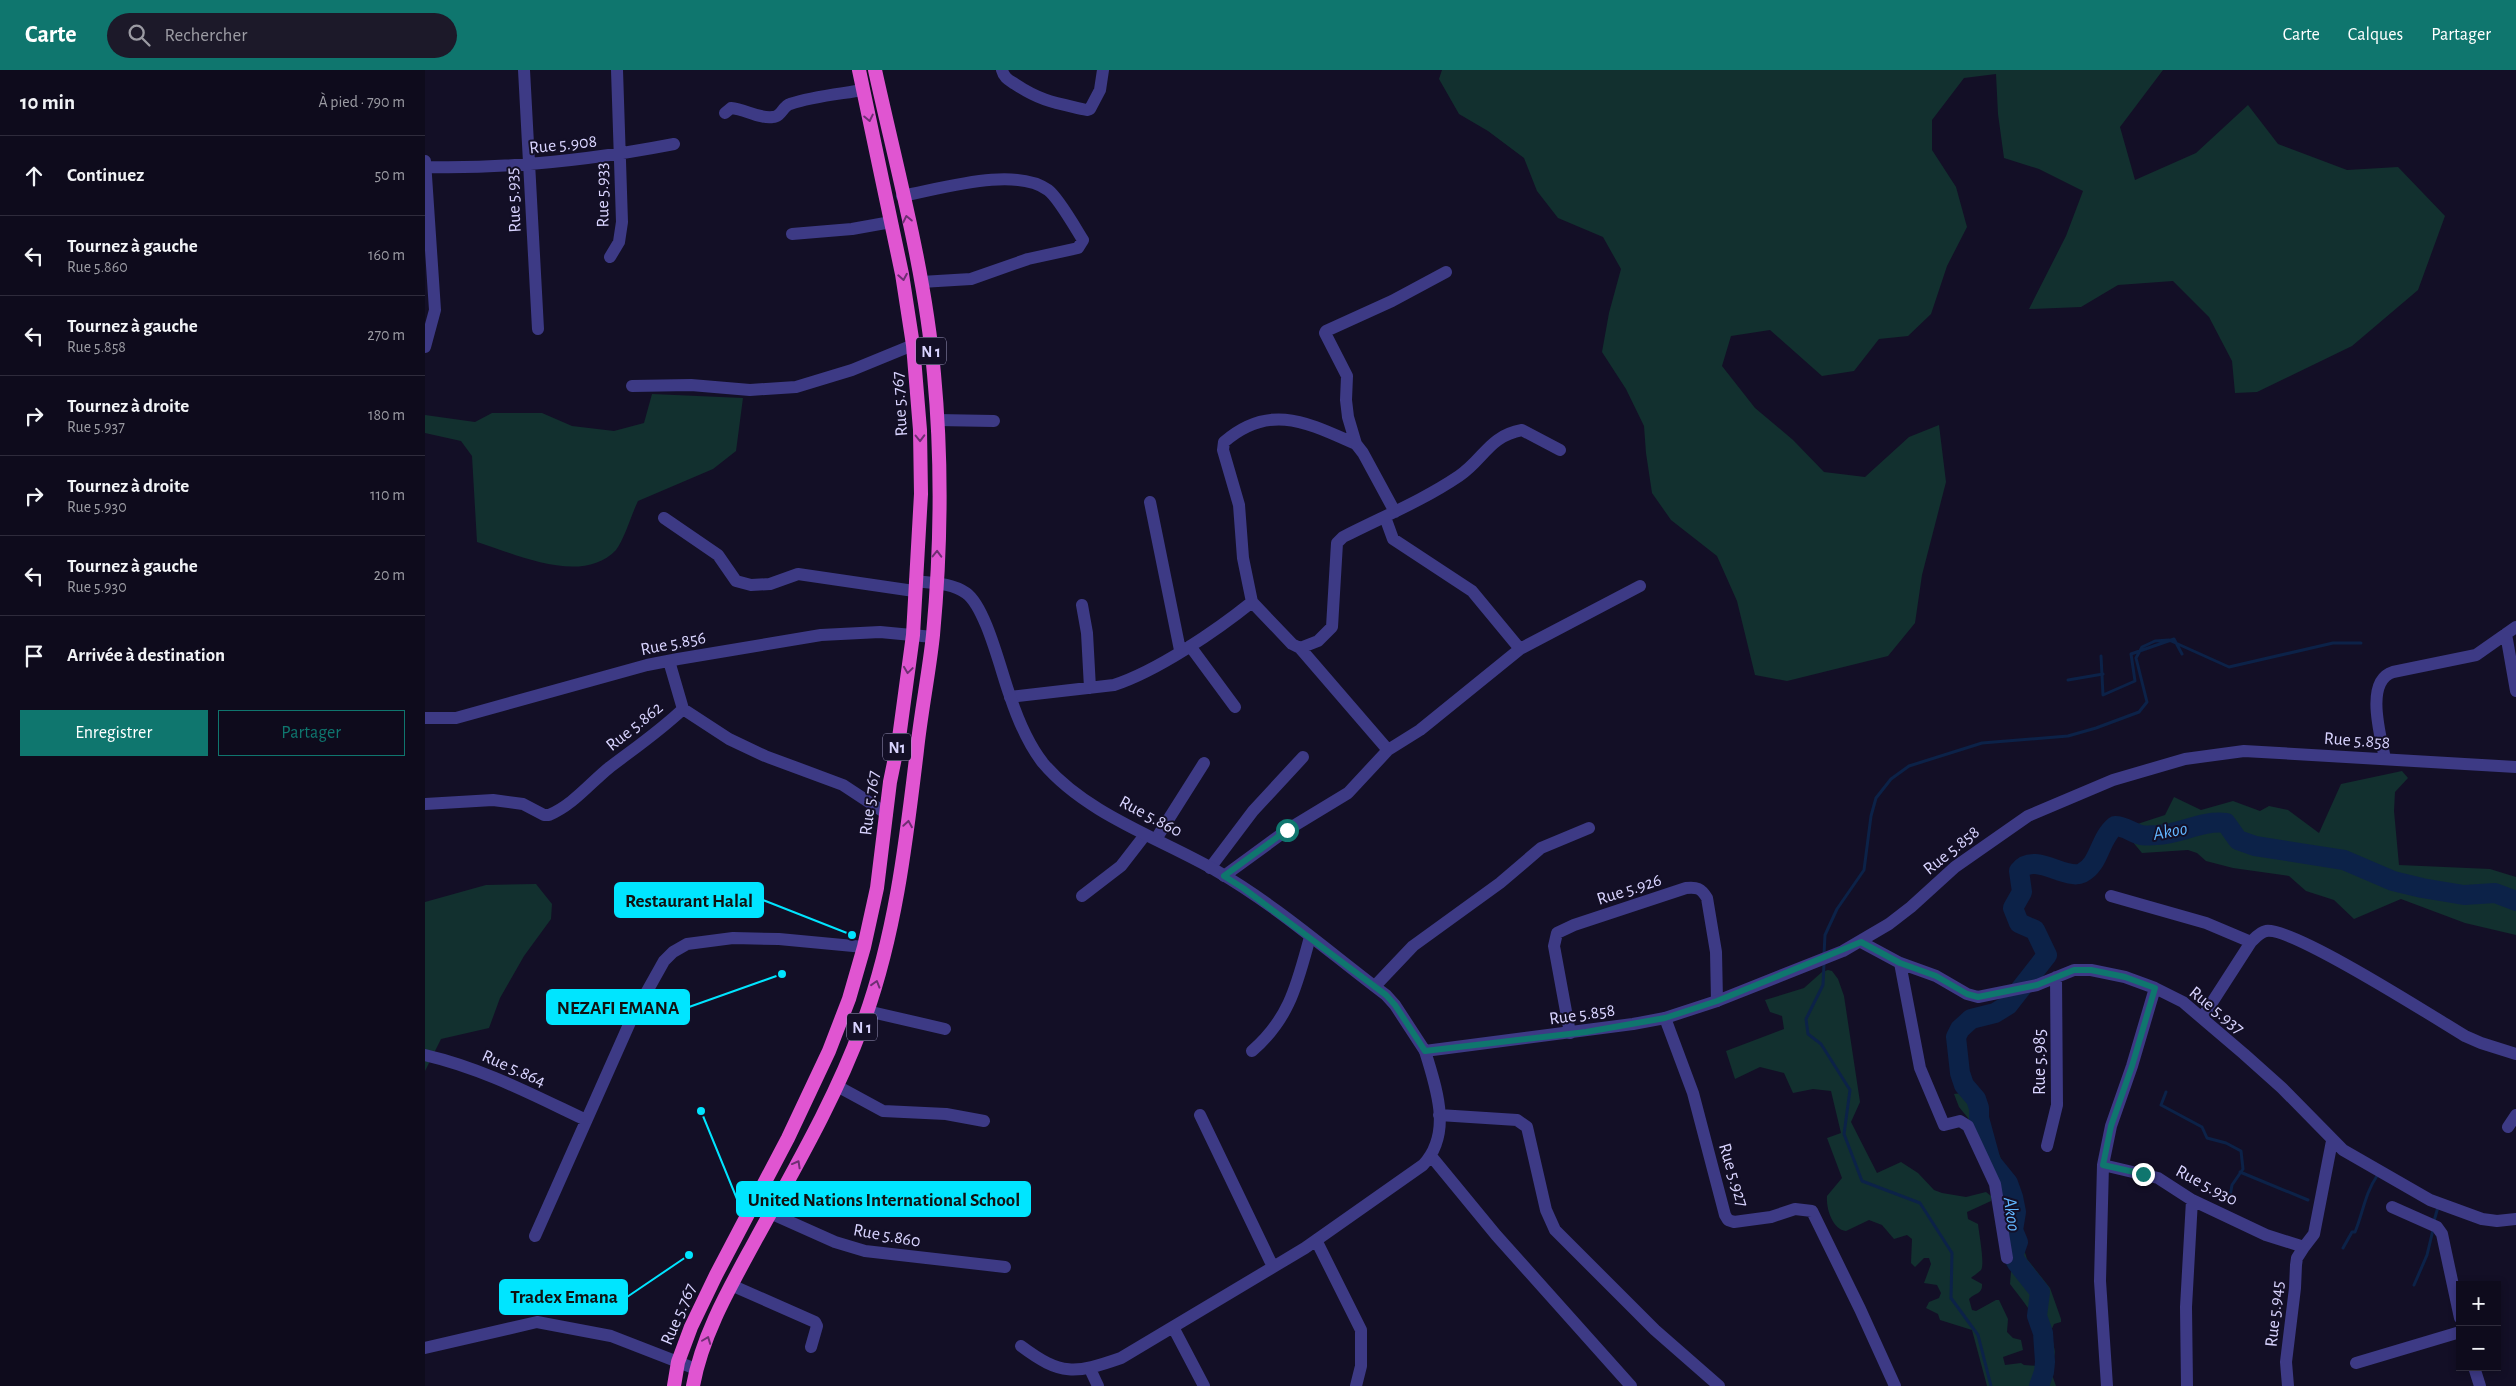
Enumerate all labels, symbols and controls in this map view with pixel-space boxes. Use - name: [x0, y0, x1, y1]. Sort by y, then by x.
- search box: [107, 13, 457, 58]
- icon: search: [125, 21, 153, 49]
- text: Carte: [25, 23, 77, 47]
- text: Rechercher: [165, 26, 247, 45]
- text: Carte: [2283, 26, 2320, 44]
- text: Calques: [2348, 26, 2403, 44]
- text: Partager: [2431, 26, 2491, 44]
- text: 10 min: [20, 92, 75, 113]
- text: À pied · 790 m: [318, 94, 405, 110]
- one-way arrow: [863, 113, 874, 122]
- street label: Rue 5.908: [528, 132, 598, 158]
- icon: ahead: [20, 162, 48, 190]
- street label: Rue 5.933: [593, 162, 613, 228]
- text: Continuez: [67, 166, 144, 185]
- text: 50 m: [374, 167, 405, 183]
- street label: Rue 5.935: [503, 167, 525, 233]
- one-way arrow: [902, 214, 913, 223]
- text: Tournez à gauche: [67, 237, 198, 256]
- icon: left: [20, 242, 48, 270]
- text: 160 m: [368, 247, 405, 263]
- text: Rue 5.860: [67, 259, 128, 275]
- one-way arrow: [897, 272, 907, 281]
- text: Tournez à gauche: [67, 317, 198, 336]
- icon: left: [20, 322, 48, 350]
- text: 270 m: [367, 327, 405, 343]
- road number: N 1: [916, 338, 946, 364]
- text: Rue 5.858: [67, 339, 126, 355]
- street label: Rue 5.767: [889, 371, 911, 437]
- text: Tournez à droite: [67, 397, 189, 416]
- icon: right: [20, 402, 48, 430]
- text: 180 m: [368, 407, 405, 423]
- text: Rue 5.937: [67, 419, 125, 435]
- one-way arrow: [915, 434, 925, 442]
- text: Tournez à droite: [67, 477, 189, 496]
- icon: right: [20, 482, 48, 510]
- text: 110 m: [370, 487, 405, 503]
- text: Rue 5.930: [67, 499, 127, 515]
- one-way arrow: [932, 550, 942, 558]
- text: Tournez à gauche: [67, 557, 198, 576]
- icon: left: [20, 562, 48, 590]
- text: 20 m: [374, 567, 405, 583]
- text: Rue 5.930: [67, 579, 127, 595]
- street label: Rue 5.856: [639, 629, 707, 659]
- icon: arrive: [20, 642, 48, 670]
- text: Arrivée à destination: [67, 646, 225, 665]
- one-way arrow: [903, 666, 914, 674]
- street label: Rue 5.862: [603, 699, 666, 755]
- button: Enregistrer: [20, 710, 208, 756]
- button: Partager: [218, 710, 405, 756]
- street label: Rue 5.858: [2323, 730, 2391, 752]
- road number: N1: [883, 734, 911, 760]
- street label: Rue 5.767: [857, 770, 883, 837]
- street label: Rue 5.860: [1116, 793, 1185, 841]
- route start: [1276, 819, 1299, 842]
- water label: Akoo: [2151, 819, 2189, 844]
- one-way arrow: [902, 820, 912, 829]
- street label: Rue 5.858: [1920, 823, 1983, 879]
- street label: Rue 5.926: [1595, 871, 1664, 909]
- callout: Restaurant Halal: [615, 883, 763, 917]
- text: Restaurant Halal: [625, 892, 753, 911]
- one-way arrow: [871, 980, 881, 988]
- street label: Rue 5.937: [2185, 983, 2247, 1038]
- callout: NEZAFI EMANA: [547, 990, 689, 1024]
- text: NEZAFI EMANA: [557, 999, 680, 1018]
- street label: Rue 5.858: [1548, 1001, 1616, 1029]
- road number: N 1: [847, 1014, 877, 1040]
- street label: Rue 5.985: [2031, 1029, 2049, 1095]
- street label: Rue 5.864: [479, 1047, 548, 1091]
- street label: Rue 5.927: [1715, 1141, 1751, 1209]
- one-way arrow: [791, 1160, 801, 1169]
- street label: Rue 5.930: [2173, 1162, 2240, 1210]
- route end: [2132, 1163, 2155, 1186]
- callout: United Nations International School: [737, 1182, 1030, 1216]
- text: United Nations International School: [748, 1191, 1020, 1210]
- water label: Akoo: [2000, 1195, 2023, 1233]
- street label: Rue 5.860: [852, 1221, 922, 1251]
- callout: Tradex Emana: [500, 1280, 627, 1314]
- street label: Rue 5.945: [2263, 1280, 2287, 1348]
- street label: Rue 5.767: [658, 1281, 700, 1348]
- map controls: [2456, 1281, 2501, 1371]
- button: +: [2456, 1281, 2501, 1326]
- text: Tradex Emana: [510, 1288, 618, 1307]
- button: −: [2456, 1326, 2501, 1371]
- one-way arrow: [701, 1336, 711, 1344]

